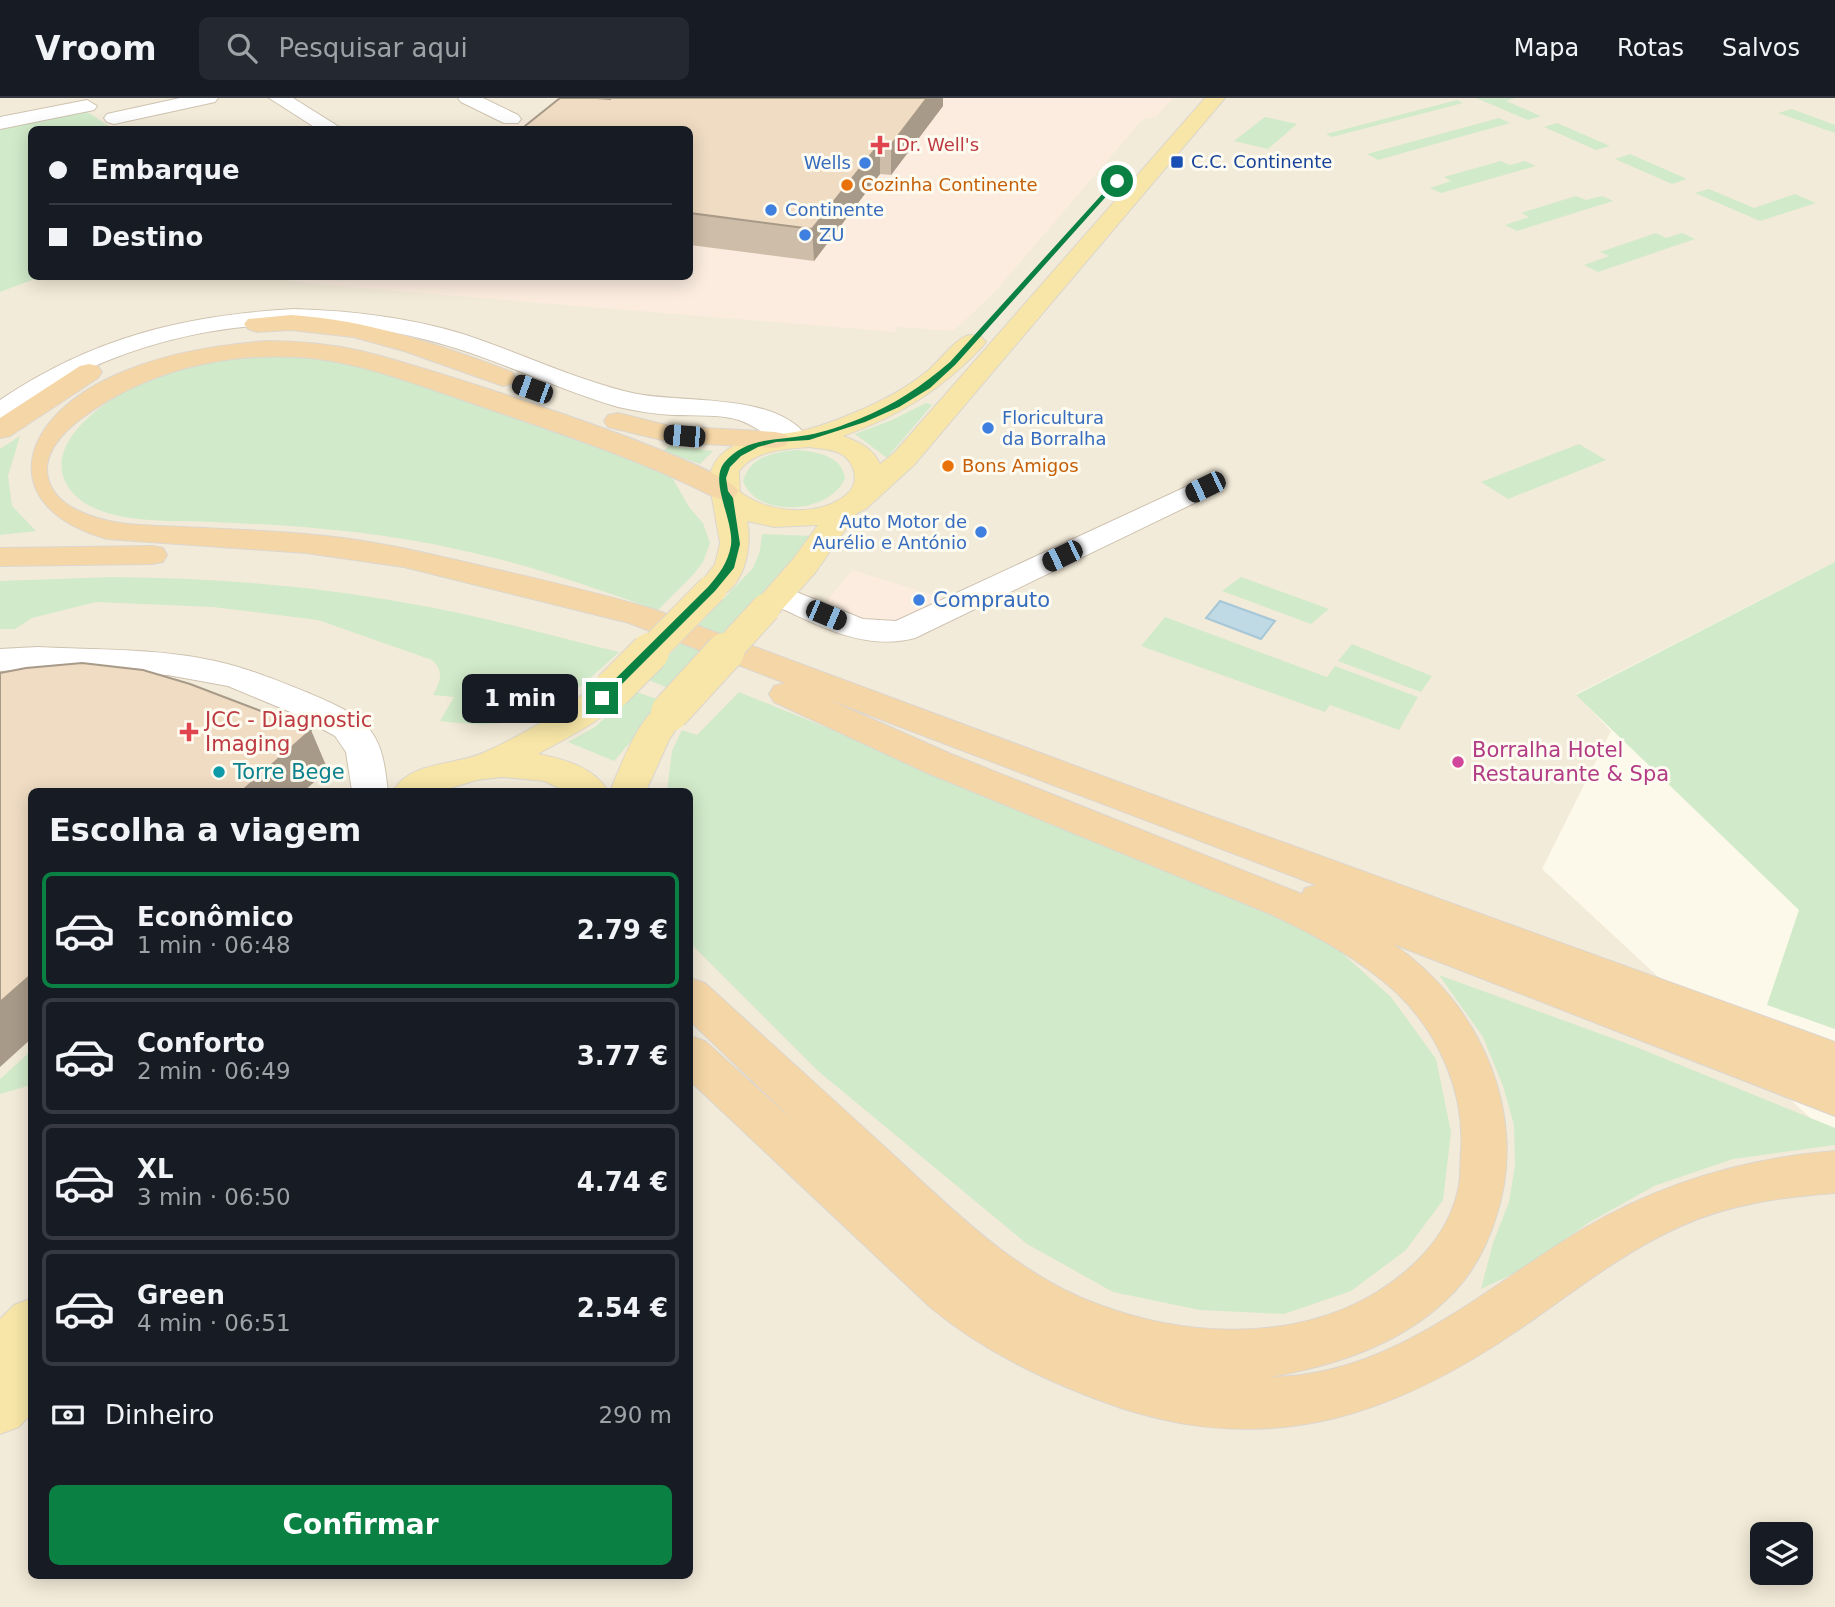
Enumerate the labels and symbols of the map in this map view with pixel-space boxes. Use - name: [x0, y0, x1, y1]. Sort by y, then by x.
- place label: Dr. Well's: [896, 134, 979, 155]
- marker: Dr. Well's: [870, 135, 890, 155]
- place label: C.C. Continente: [1191, 151, 1332, 172]
- place label: Wells: [804, 152, 851, 173]
- marker: C.C. Continente: [1169, 154, 1185, 170]
- marker: Wells: [857, 155, 873, 171]
- route start: [1101, 165, 1133, 197]
- place label: Cozinha Continente: [861, 174, 1038, 195]
- marker: Cozinha Continente: [839, 177, 855, 193]
- place label: Continente: [785, 199, 884, 220]
- marker: Continente: [763, 202, 779, 218]
- place label: ZU: [819, 224, 845, 245]
- marker: ZU: [797, 227, 813, 243]
- car: [509, 372, 556, 406]
- place label: Floricultura da Borralha: [1002, 407, 1107, 449]
- marker: Floricultura da Borralha: [980, 420, 996, 436]
- car: [663, 424, 706, 448]
- place label: Bons Amigos: [962, 455, 1079, 476]
- marker: Bons Amigos: [940, 458, 956, 474]
- car: [1182, 468, 1229, 506]
- place label: Auto Motor de Aurélio e António: [812, 511, 967, 553]
- marker: Auto Motor de Aurélio e António: [973, 524, 989, 540]
- car: [1039, 537, 1086, 575]
- place label: Comprauto: [933, 588, 1050, 612]
- marker: Comprauto: [911, 592, 927, 608]
- car: [803, 597, 850, 633]
- callout: 1 min: [462, 674, 578, 722]
- route end: [586, 682, 618, 714]
- place label: JCC - Diagnostic Imaging: [203, 708, 372, 756]
- marker: JCC - Diagnostic Imaging: [179, 722, 199, 742]
- place label: Borralha Hotel Restaurante & Spa: [1472, 738, 1669, 786]
- marker: Borralha Hotel Restaurante & Spa: [1450, 754, 1466, 770]
- place label: Torre Bege: [232, 760, 345, 784]
- marker: Torre Bege: [211, 764, 227, 780]

